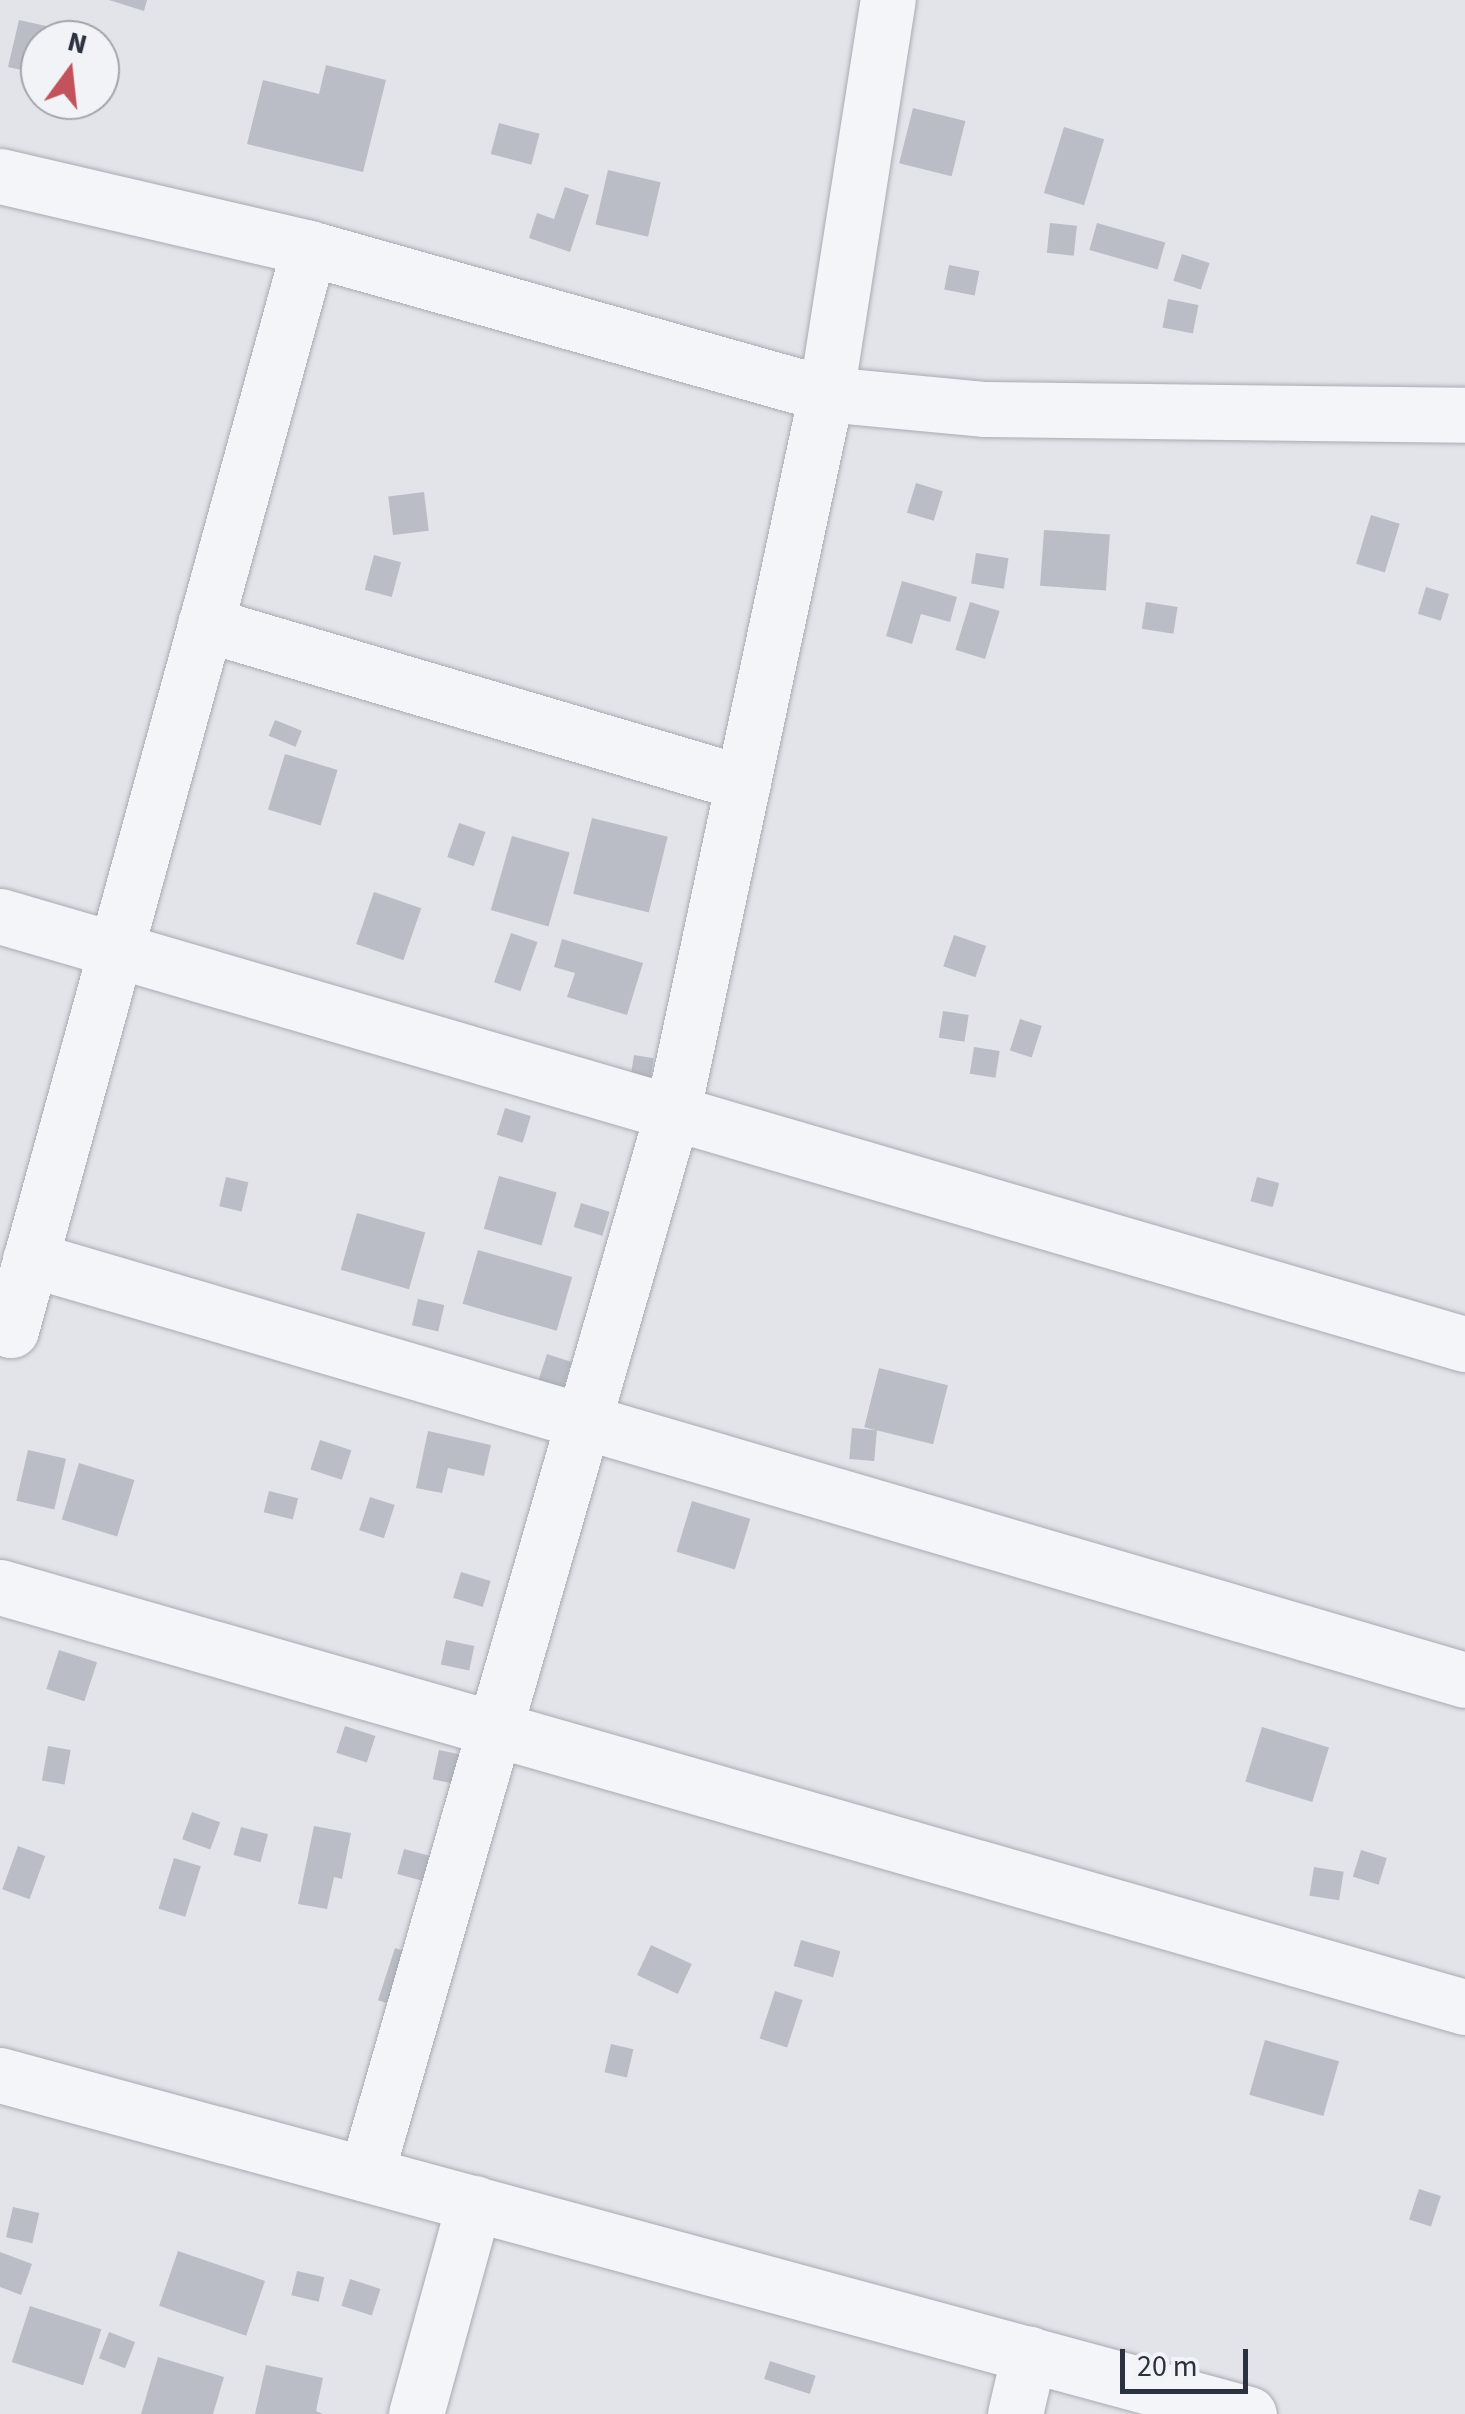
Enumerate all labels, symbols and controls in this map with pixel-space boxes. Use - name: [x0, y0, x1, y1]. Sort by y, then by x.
- north arrow: [20, 20, 120, 120]
- text: N: [63, 21, 91, 65]
- scale bar: [1125, 2329, 1252, 2391]
- text: 20 m: [1137, 2345, 1198, 2388]

